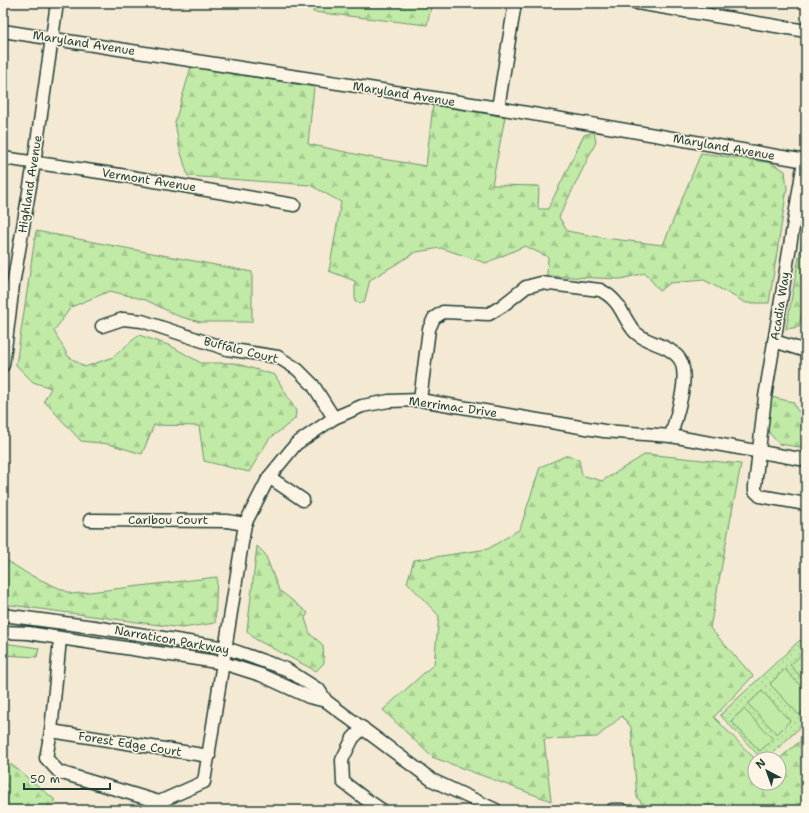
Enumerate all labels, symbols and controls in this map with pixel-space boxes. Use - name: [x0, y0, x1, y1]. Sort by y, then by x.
- street label: Maryland Avenue: [32, 27, 136, 59]
- street label: Maryland Avenue: [352, 78, 456, 110]
- street label: Maryland Avenue: [672, 130, 776, 164]
- street label: Highland Avenue: [14, 134, 46, 234]
- street label: Vermont Avenue: [101, 165, 198, 195]
- street label: Acadia Way: [767, 270, 793, 342]
- street label: Buffalo Court: [202, 333, 280, 367]
- street label: Merrimac Drive: [408, 393, 498, 421]
- street label: Caribou Court: [128, 512, 208, 528]
- street label: Narraticon Parkway: [113, 622, 231, 658]
- street label: Forest Edge Court: [77, 728, 183, 760]
- north arrow: [747, 751, 787, 791]
- text: N: [753, 755, 769, 772]
- scale bar: [24, 765, 110, 791]
- text: 50 m: [30, 771, 60, 787]

